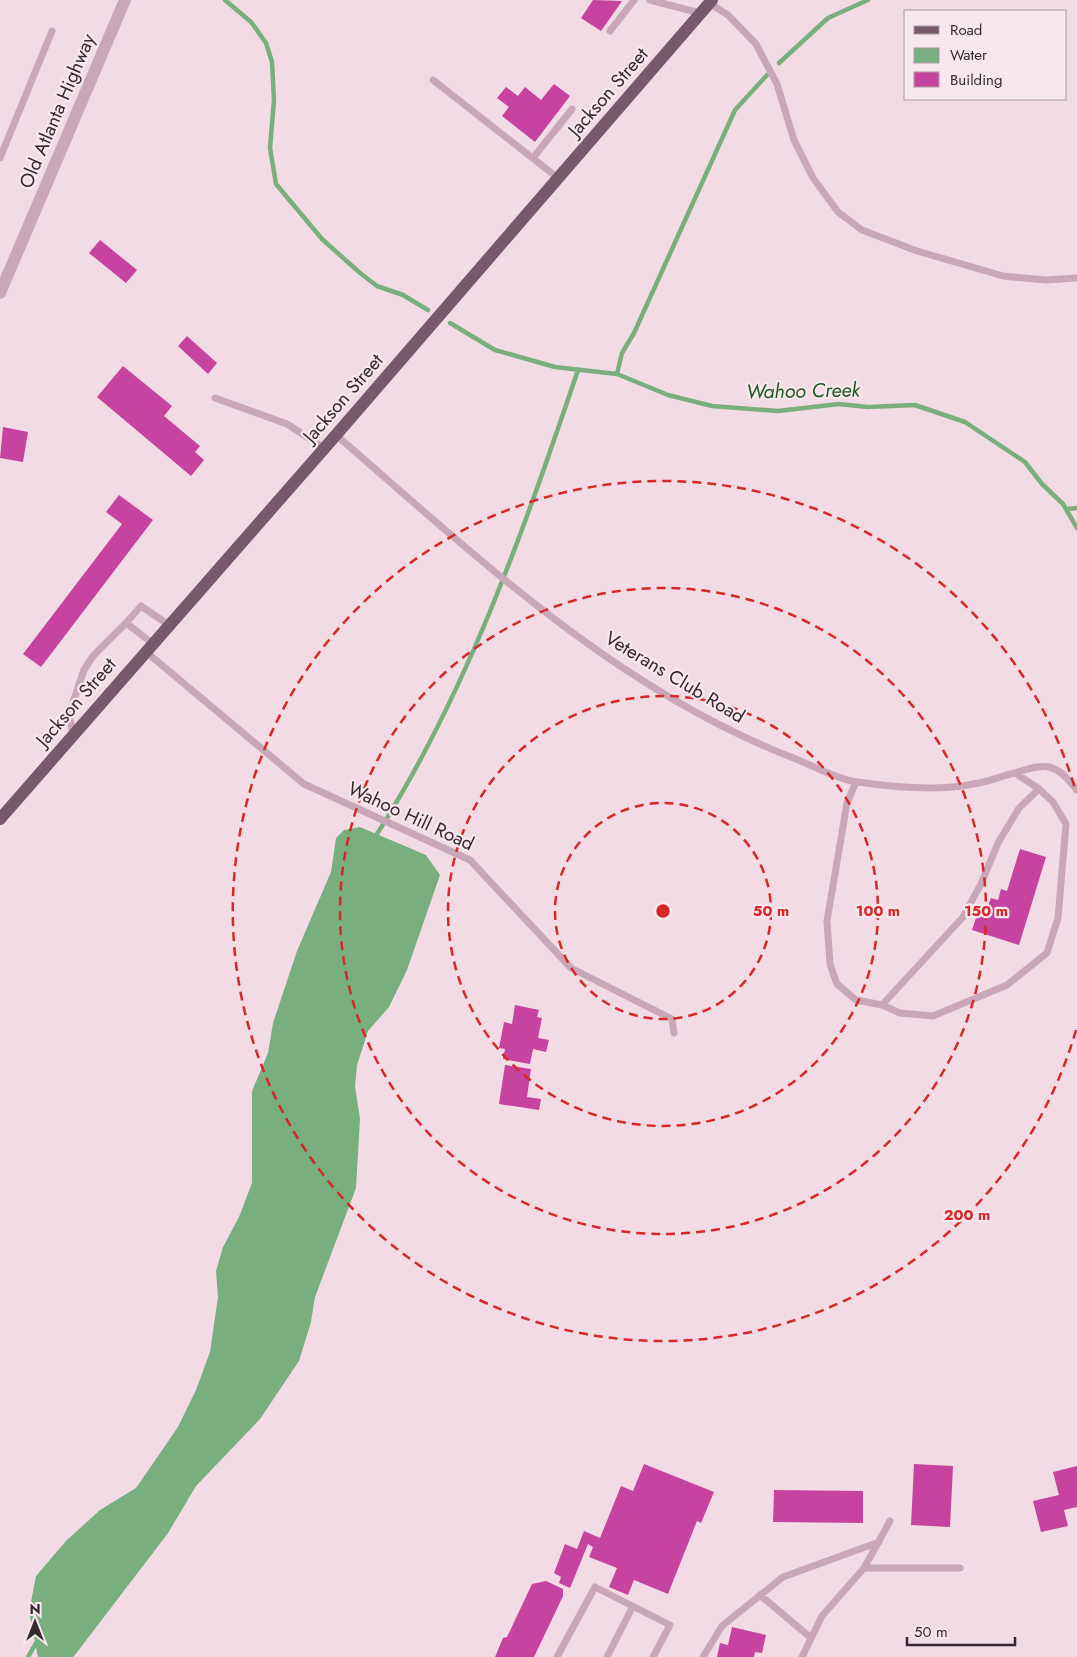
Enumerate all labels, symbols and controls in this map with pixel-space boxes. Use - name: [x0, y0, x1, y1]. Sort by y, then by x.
- legend: [904, 10, 1067, 100]
- text: Road: [950, 19, 982, 41]
- street label: Old Atlanta Highway: [12, 29, 102, 192]
- street label: Jackson Street: [560, 41, 655, 145]
- text: Water: [950, 44, 988, 66]
- text: Building: [950, 69, 1002, 91]
- street label: Jackson Street: [295, 347, 390, 451]
- water label: Wahoo Creek: [746, 375, 862, 406]
- street label: Veterans Club Road: [600, 624, 750, 730]
- street label: Jackson Street: [28, 651, 123, 755]
- street label: Wahoo Hill Road: [343, 775, 479, 857]
- text: 50 m: [753, 900, 789, 922]
- text: 100 m: [856, 900, 900, 922]
- text: 150 m: [964, 900, 1008, 922]
- centre of rings: [654, 902, 672, 920]
- text: 200 m: [944, 1204, 990, 1226]
- north arrow: [10, 1597, 60, 1647]
- text: N: [29, 1599, 41, 1619]
- scale bar: [907, 1614, 1014, 1646]
- text: 50 m: [914, 1621, 948, 1643]

